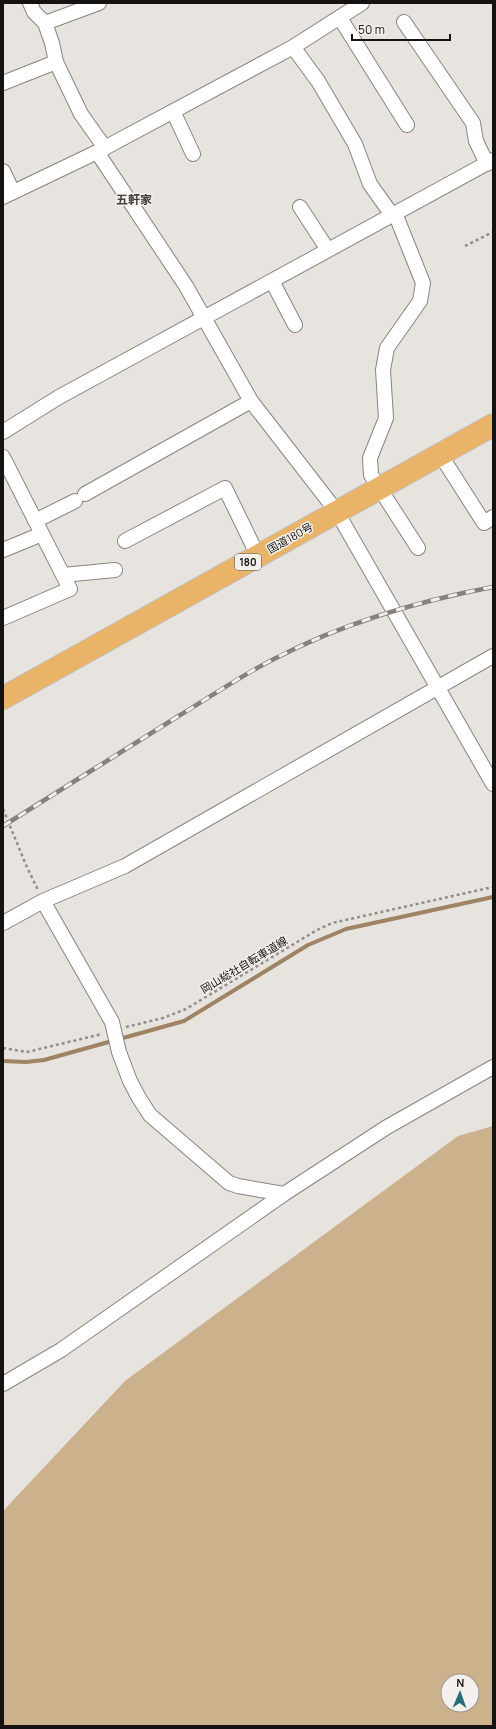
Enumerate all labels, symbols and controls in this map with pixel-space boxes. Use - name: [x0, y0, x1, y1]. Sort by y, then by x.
- scale bar: [352, 16, 450, 42]
- text: 50 m: [358, 21, 385, 38]
- district label: 五軒家: [116, 191, 152, 208]
- street label: 国道180号: [264, 519, 315, 556]
- road number: 180: [235, 554, 261, 570]
- street label: 岡山総社自転車道線: [197, 933, 290, 996]
- north arrow: [440, 1673, 480, 1713]
- text: N: [456, 1675, 465, 1690]

